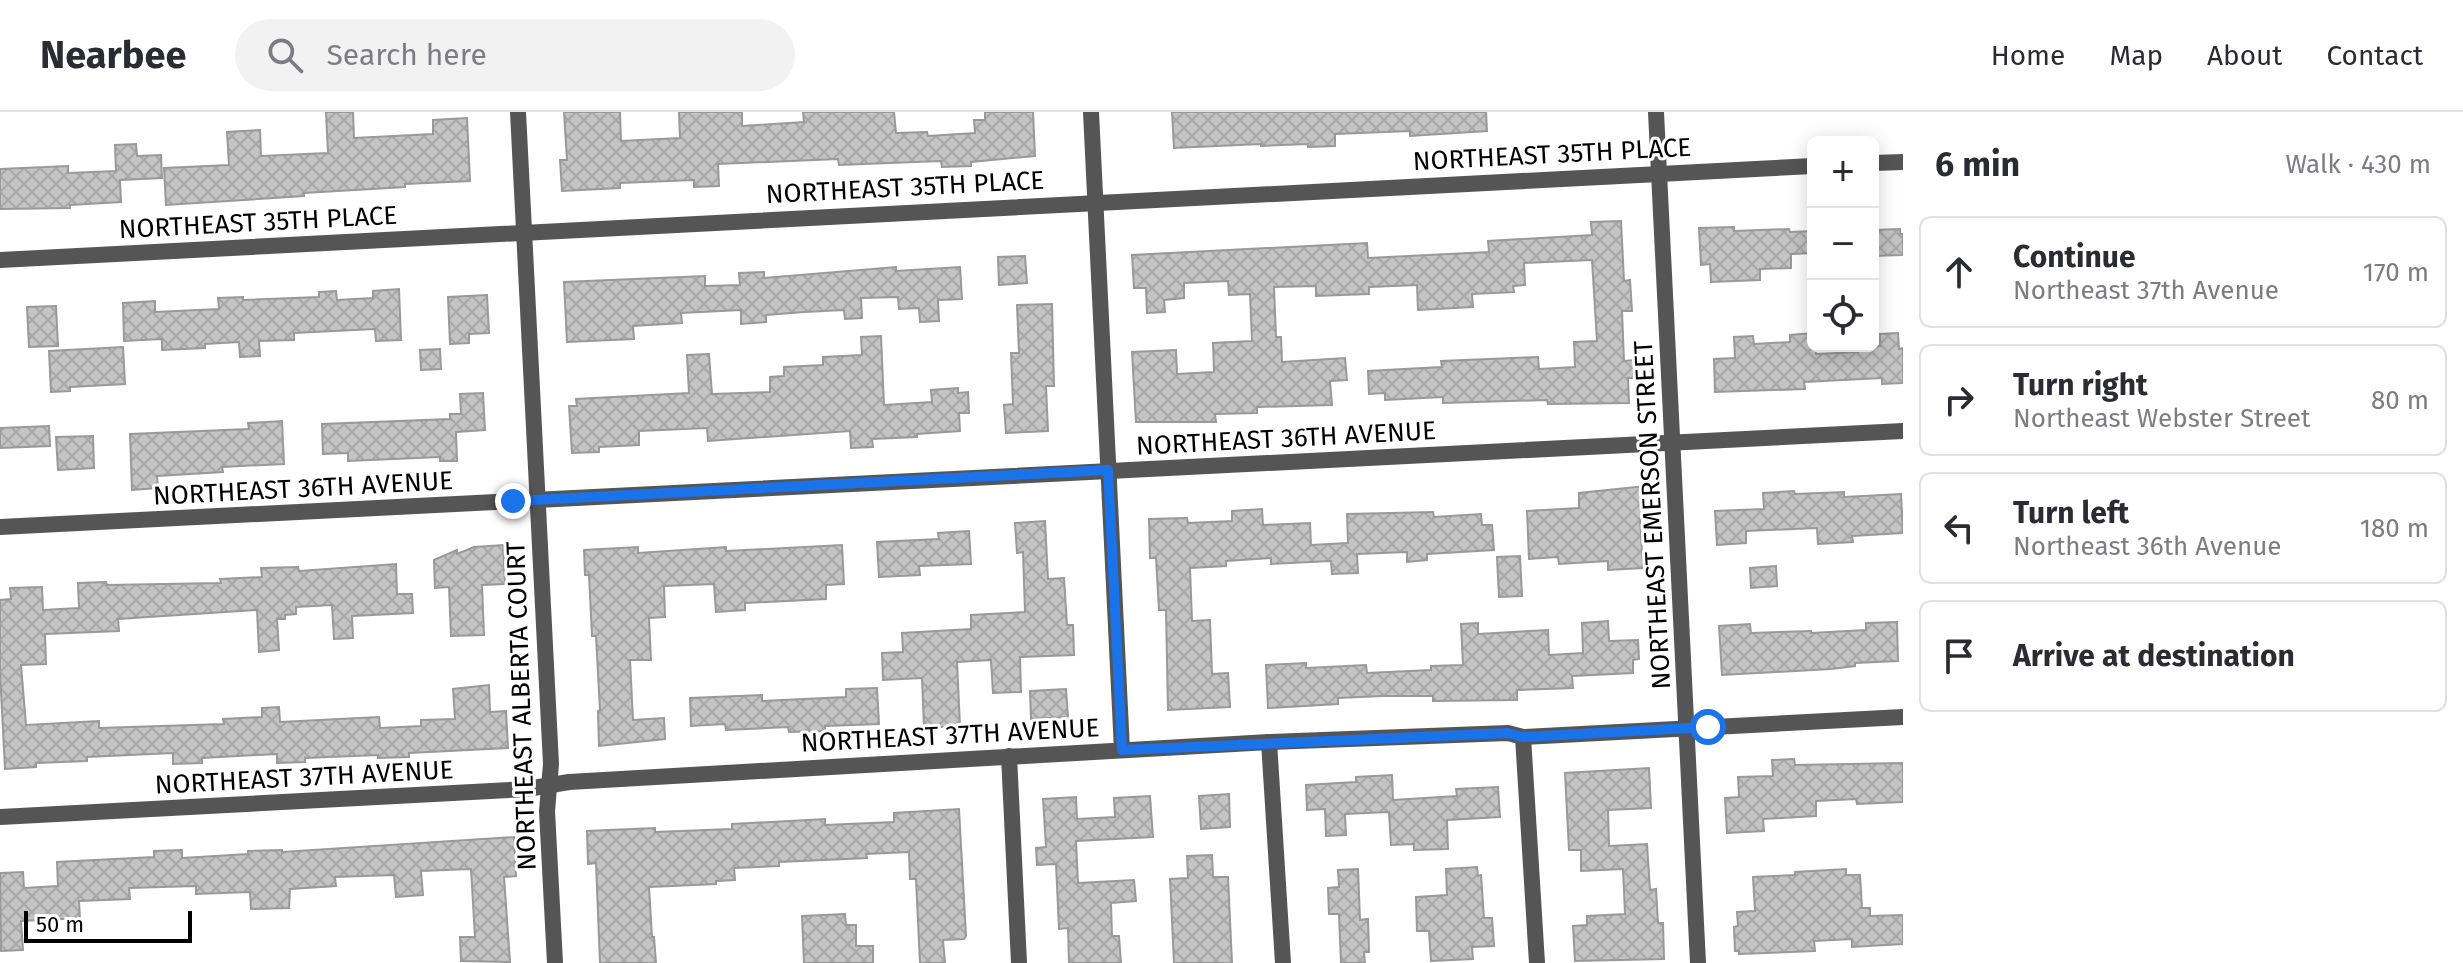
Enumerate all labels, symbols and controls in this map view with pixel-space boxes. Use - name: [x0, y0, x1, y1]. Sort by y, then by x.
- search box: [235, 19, 795, 91]
- text: Nearbee: [40, 32, 187, 78]
- icon: search: [263, 33, 307, 77]
- text: Search here: [327, 37, 487, 73]
- text: Home: [1991, 39, 2065, 72]
- text: Map: [2109, 39, 2163, 72]
- text: About: [2207, 39, 2282, 72]
- text: Contact: [2326, 39, 2423, 72]
- street label: NORTHEAST 35TH PLACE: [1412, 132, 1692, 177]
- map controls: [1807, 136, 1879, 352]
- button: +: [1807, 136, 1879, 208]
- text: 6 min: [1935, 144, 2020, 185]
- text: Walk · 430 m: [2285, 149, 2431, 180]
- street label: NORTHEAST 35TH PLACE: [765, 165, 1045, 210]
- street label: NORTHEAST 35TH PLACE: [118, 200, 398, 245]
- button: −: [1807, 208, 1879, 280]
- text: Continue: [2013, 239, 2136, 275]
- icon: ahead: [1937, 250, 1981, 294]
- text: 170 m: [2363, 257, 2429, 288]
- text: Northeast 37th Avenue: [2013, 275, 2279, 306]
- button: locate: [1807, 280, 1879, 352]
- street label: NORTHEAST EMERSON STREET: [1628, 339, 1677, 690]
- text: Turn right: [2013, 367, 2148, 403]
- icon: right: [1937, 378, 1981, 422]
- text: 80 m: [2371, 385, 2429, 416]
- text: Northeast Webster Street: [2013, 403, 2310, 434]
- street label: NORTHEAST 36TH AVENUE: [1135, 415, 1437, 462]
- street label: NORTHEAST 36TH AVENUE: [152, 465, 454, 512]
- route end: [495, 483, 531, 519]
- text: Turn left: [2013, 495, 2129, 531]
- icon: left: [1937, 506, 1981, 550]
- text: 180 m: [2360, 513, 2429, 544]
- text: Northeast 36th Avenue: [2013, 531, 2281, 562]
- street label: NORTHEAST ALBERTA COURT: [500, 540, 543, 871]
- icon: arrive: [1937, 634, 1981, 678]
- text: Arrive at destination: [2013, 638, 2295, 674]
- route start: [1690, 709, 1726, 745]
- street label: NORTHEAST 37TH AVENUE: [800, 712, 1100, 759]
- street label: NORTHEAST 37TH AVENUE: [154, 754, 454, 801]
- scale bar: [24, 907, 192, 943]
- text: 50 m: [36, 911, 84, 938]

